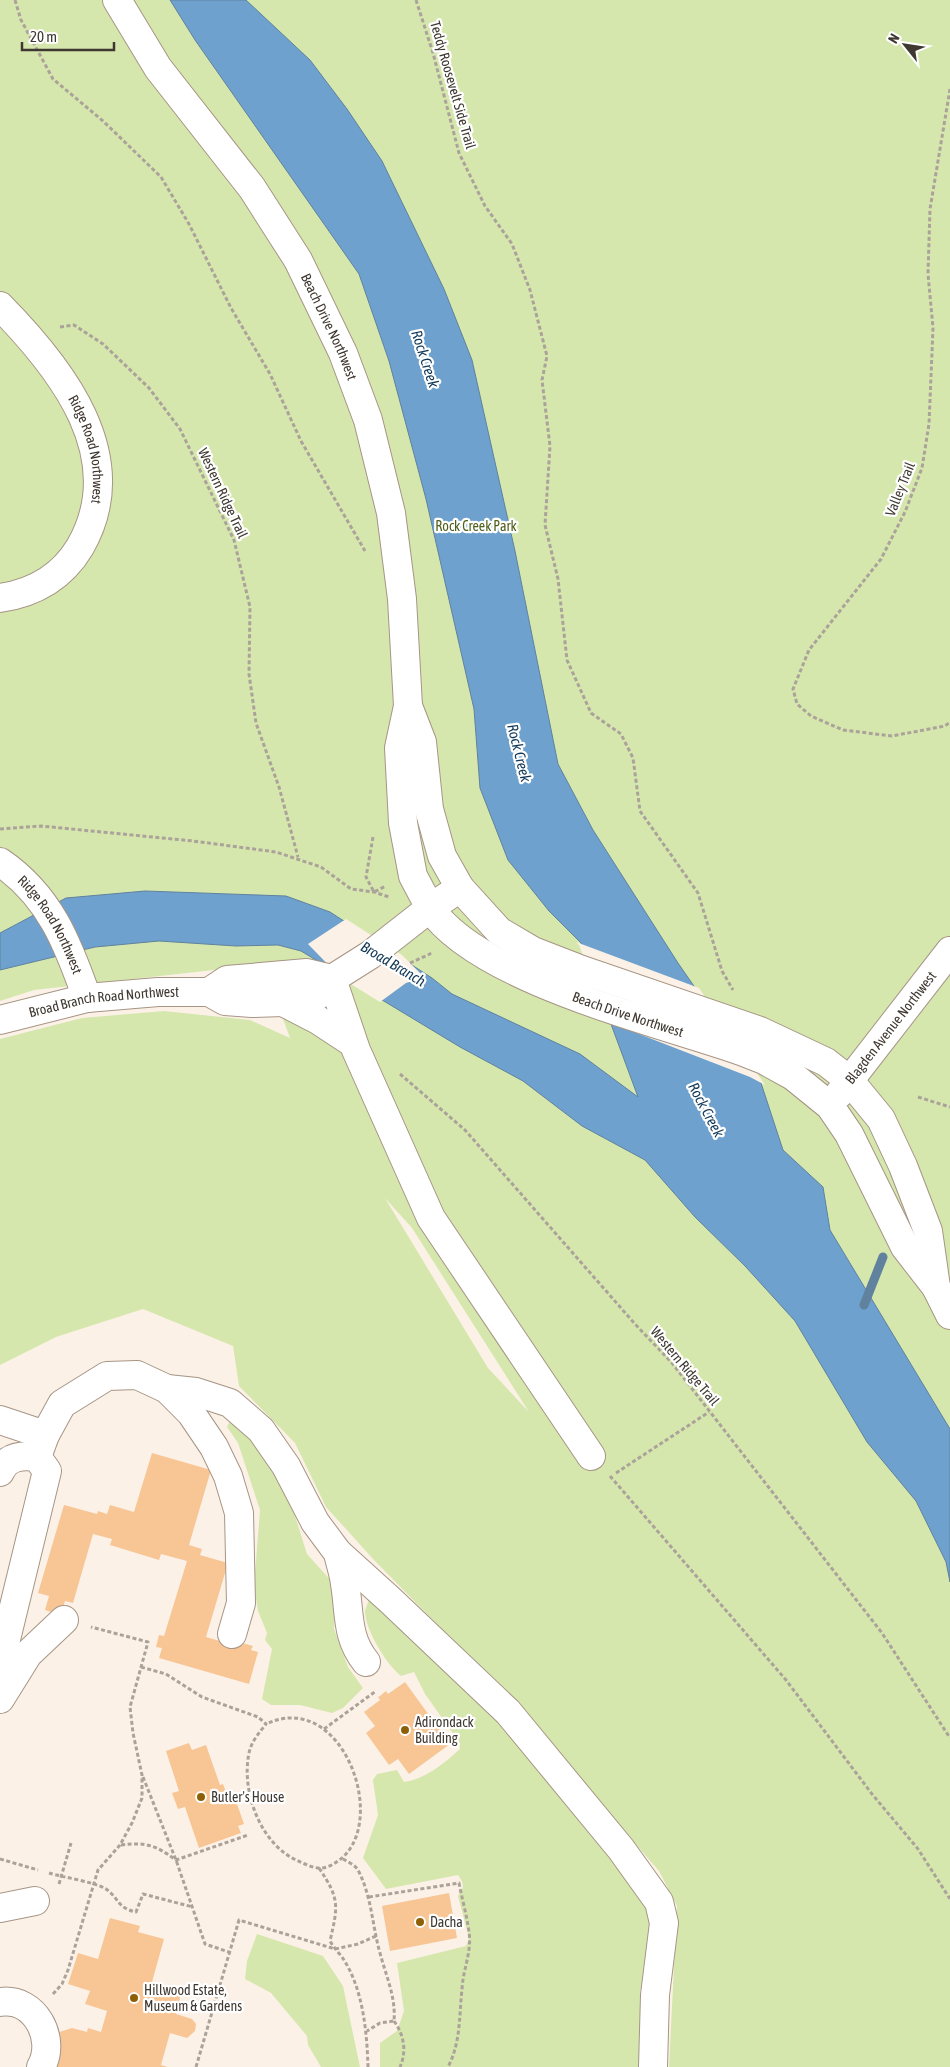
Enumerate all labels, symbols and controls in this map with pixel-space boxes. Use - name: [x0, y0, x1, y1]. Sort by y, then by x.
- street label: Teddy Roosevelt Side Trail: [427, 19, 479, 151]
- scale bar: [22, 20, 115, 52]
- north arrow: [880, 20, 930, 70]
- text: 20 m: [30, 28, 57, 45]
- text: N: [885, 31, 903, 46]
- street label: Beach Drive Northwest: [298, 271, 360, 382]
- water label: Rock Creek: [408, 328, 443, 390]
- street label: Ridge Road Northwest: [65, 392, 106, 505]
- street label: Western Ridge Trail: [195, 445, 251, 541]
- street label: Valley Trail: [882, 459, 918, 518]
- park label: Rock Creek Park: [435, 518, 517, 534]
- water label: Rock Creek: [504, 722, 535, 784]
- street label: Ridge Road Northwest: [15, 872, 86, 976]
- water label: Broad Branch: [358, 938, 429, 990]
- street label: Blagden Avenue Northwest: [842, 968, 939, 1087]
- street label: Broad Branch Road Northwest: [27, 984, 179, 1020]
- street label: Beach Drive Northwest: [570, 988, 685, 1040]
- water label: Rock Creek: [685, 1080, 728, 1140]
- street label: Western Ridge Trail: [648, 1323, 723, 1409]
- place label: Adirondack Building: [415, 1714, 474, 1746]
- marker: Adirondack Building: [399, 1724, 411, 1736]
- place label: Butler's House: [211, 1789, 284, 1805]
- marker: Butler's House: [195, 1791, 207, 1803]
- place label: Dacha: [430, 1914, 463, 1930]
- marker: Dacha: [414, 1916, 426, 1928]
- place label: Hillwood Estate, Museum & Gardens: [144, 1982, 242, 2014]
- marker: Hillwood Estate, Museum & Gardens: [128, 1992, 140, 2004]

